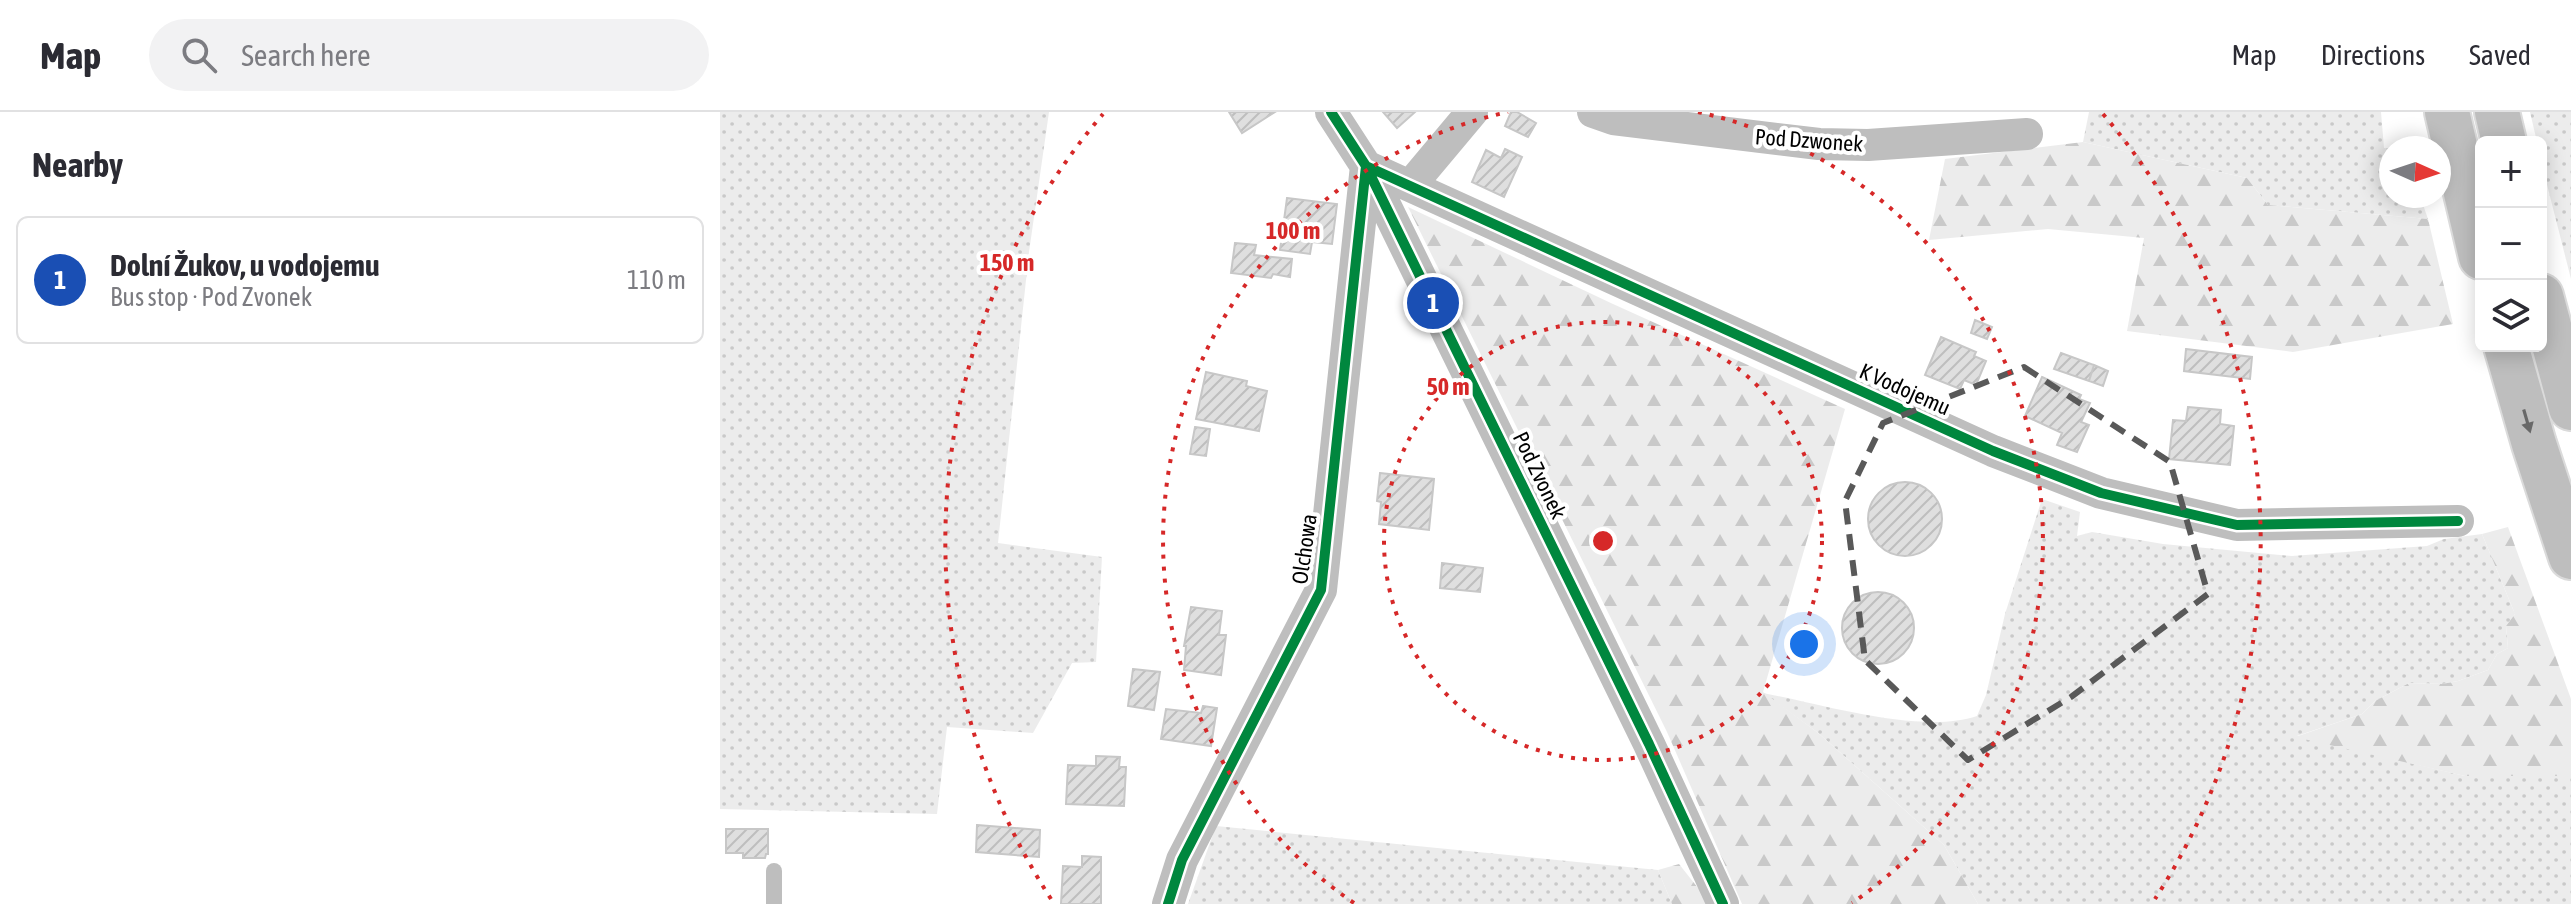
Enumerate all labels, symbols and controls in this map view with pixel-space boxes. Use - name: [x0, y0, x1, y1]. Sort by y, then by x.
- search box: [149, 19, 709, 91]
- icon: search: [177, 33, 221, 77]
- text: Map: [40, 34, 101, 77]
- text: Search here: [241, 38, 371, 72]
- text: Map: [2232, 39, 2277, 71]
- text: Directions: [2321, 39, 2425, 71]
- text: Saved: [2469, 39, 2531, 71]
- street label: Pod Dzwonek: [1754, 123, 1864, 157]
- north arrow: [2379, 136, 2451, 208]
- map controls: [2475, 136, 2547, 352]
- button: +: [2475, 136, 2547, 208]
- text: Nearby: [32, 145, 123, 184]
- button: −: [2475, 208, 2547, 280]
- text: 100 m: [1266, 217, 1320, 244]
- text: Dolní Žukov, u vodojemu: [110, 248, 379, 282]
- text: 150 m: [980, 249, 1034, 276]
- text: 1: [54, 265, 66, 295]
- text: 110 m: [627, 265, 686, 295]
- pin: 1: [1407, 273, 1459, 333]
- button: layers: [2475, 280, 2547, 352]
- text: Bus stop · Pod Zvonek: [110, 282, 312, 312]
- street label: K Vodojemu: [1856, 357, 1954, 421]
- text: 50 m: [1426, 373, 1470, 400]
- one-way arrow: [2522, 409, 2534, 434]
- street label: Pod Zvonek: [1508, 427, 1572, 523]
- street label: Olchowa: [1286, 512, 1322, 586]
- centre of rings: [1589, 527, 1617, 555]
- your location: [1784, 624, 1824, 664]

